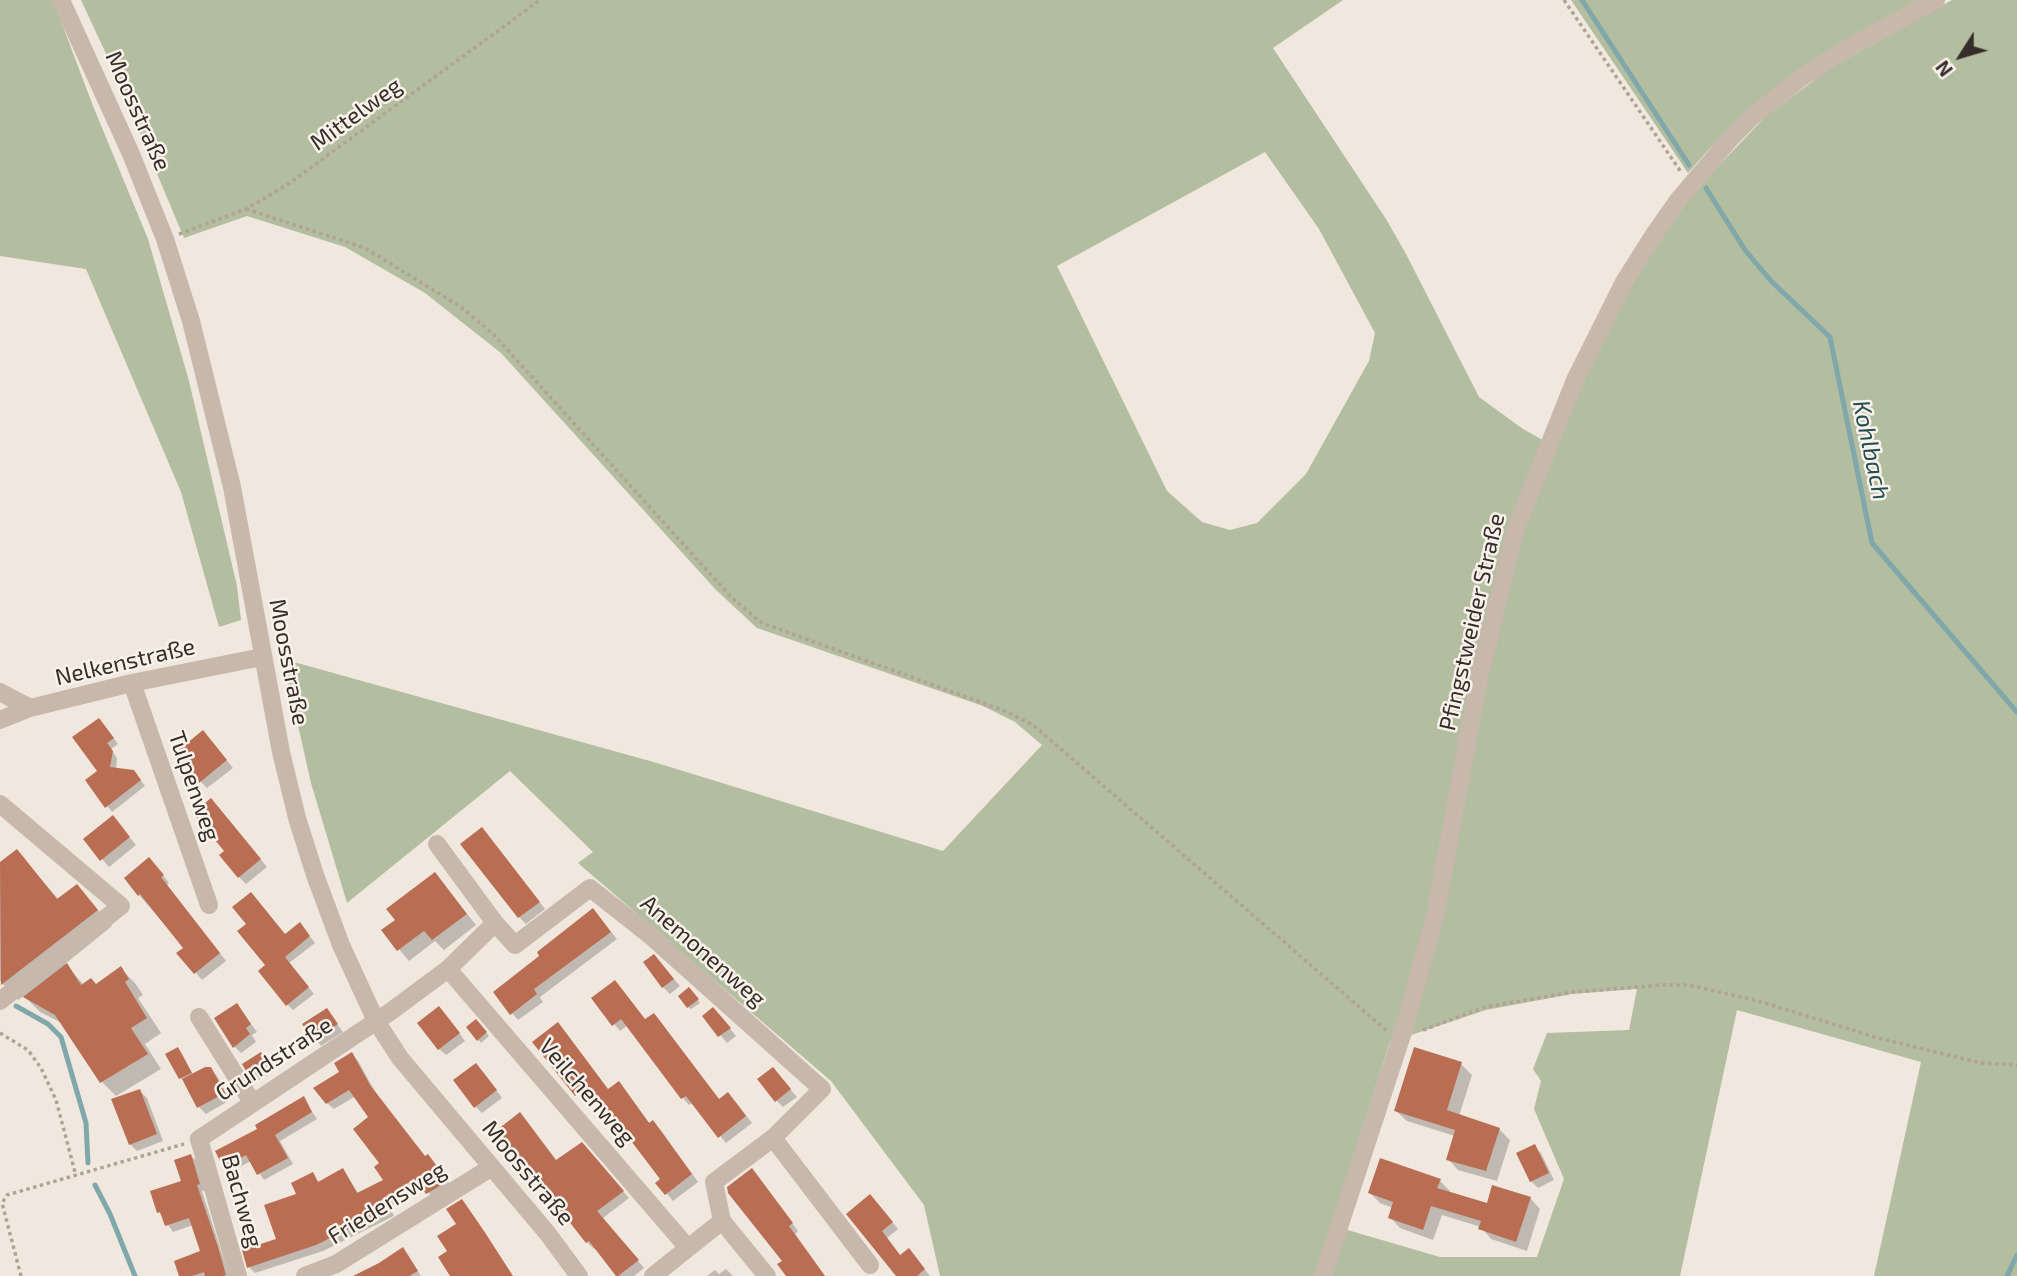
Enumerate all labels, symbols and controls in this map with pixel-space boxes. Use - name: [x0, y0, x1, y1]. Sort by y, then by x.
- north arrow: [1926, 21, 1996, 91]
- street label: Moosstraße: [99, 47, 177, 175]
- text: N: [1931, 57, 1957, 81]
- street label: Mittelweg: [305, 72, 407, 156]
- water label: Kohlbach: [1846, 398, 1896, 502]
- street label: Pfingstweider Straße: [1434, 511, 1510, 733]
- street label: Moosstraße: [263, 596, 315, 728]
- street label: Nelkenstraße: [52, 633, 198, 691]
- street label: Tulpenweg: [162, 727, 226, 845]
- street label: Anemonenweg: [635, 889, 771, 1013]
- street label: Grundstraße: [211, 1011, 337, 1107]
- street label: Veilchenweg: [533, 1033, 641, 1151]
- street label: Moosstraße: [476, 1115, 580, 1231]
- street label: Bachweg: [216, 1151, 268, 1251]
- street label: Friedensweg: [323, 1156, 451, 1250]

